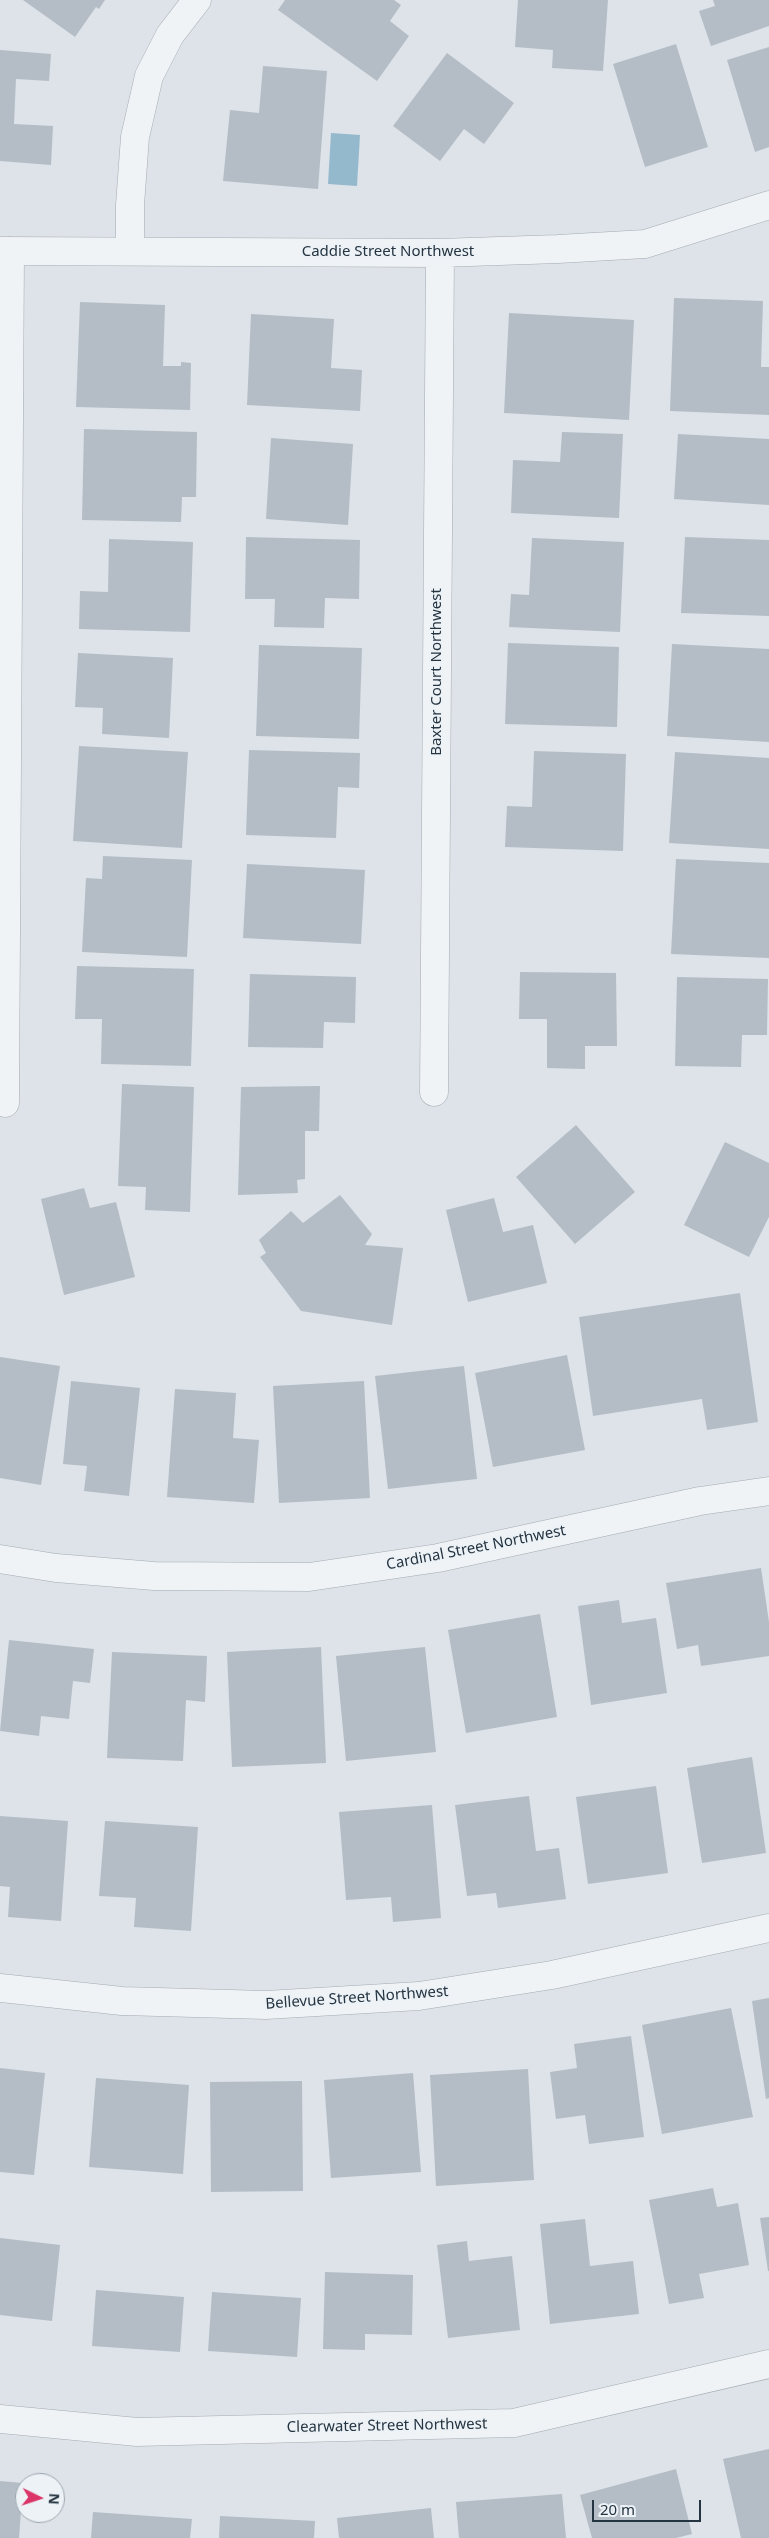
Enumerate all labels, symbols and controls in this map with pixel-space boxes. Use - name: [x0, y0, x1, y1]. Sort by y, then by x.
- street label: Caddie Street Northwest: [302, 243, 474, 261]
- street label: Baxter Court Northwest: [428, 588, 446, 756]
- street label: Cardinal Street Northwest: [385, 1522, 567, 1574]
- street label: Bellevue Street Northwest: [265, 1983, 449, 2013]
- street label: Clearwater Street Northwest: [287, 2415, 487, 2437]
- north arrow: [15, 2473, 65, 2523]
- scale bar: [594, 2490, 703, 2522]
- text: N: [45, 2493, 64, 2505]
- text: 20 m: [600, 2499, 635, 2519]

